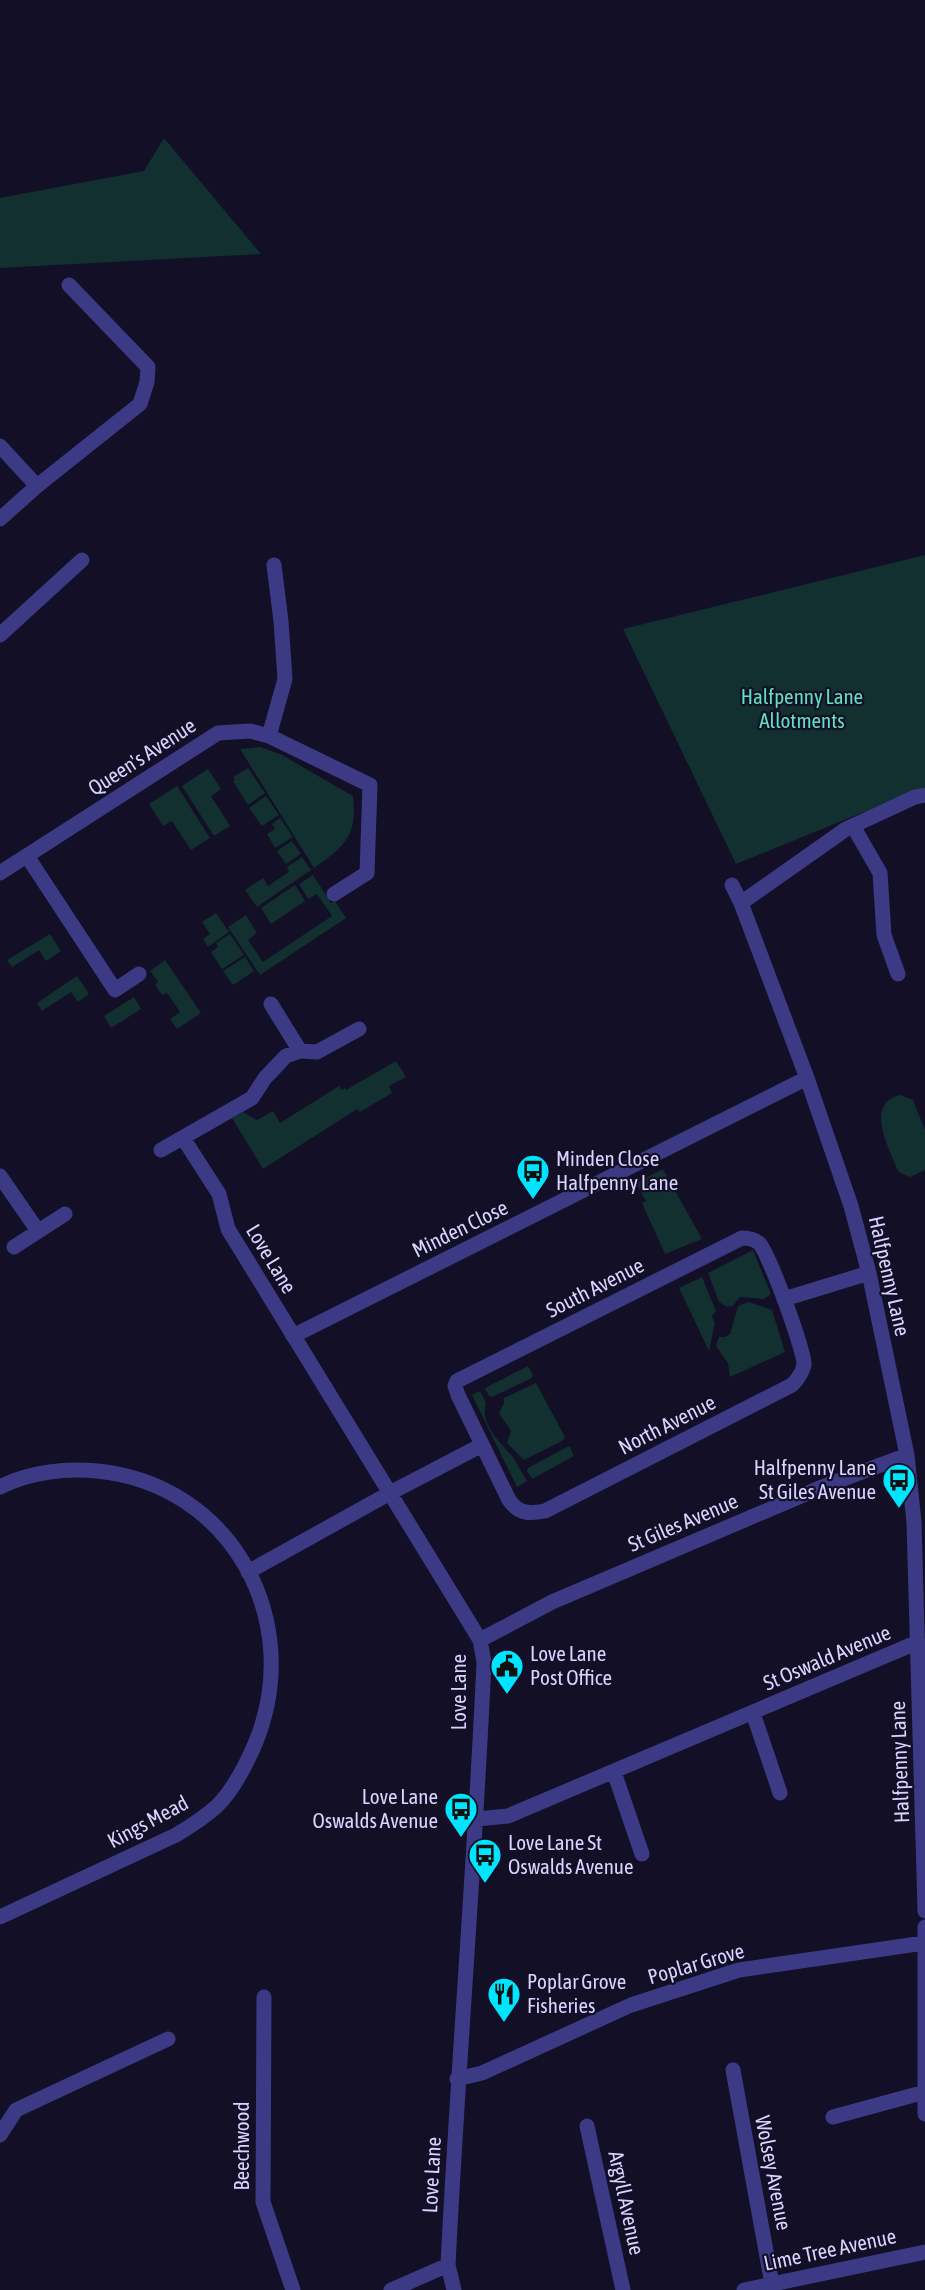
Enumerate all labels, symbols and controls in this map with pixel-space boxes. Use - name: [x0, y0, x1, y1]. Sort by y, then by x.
- park label: Halfpenny Lane Allotments: [741, 684, 863, 732]
- street label: Queen's Avenue: [83, 713, 200, 800]
- place label: Minden Close Halfpenny Lane: [556, 1146, 678, 1194]
- bus stop icon: Minden Close Halfpenny Lane: [515, 1153, 551, 1200]
- street label: Minden Close: [408, 1195, 511, 1262]
- street label: Halfpenny Lane: [865, 1213, 915, 1338]
- street label: Love Lane: [242, 1220, 302, 1297]
- street label: South Avenue: [542, 1252, 647, 1322]
- street label: North Avenue: [614, 1389, 719, 1459]
- place label: Halfpenny Lane St Giles Avenue: [754, 1455, 876, 1503]
- bus stop icon: Halfpenny Lane St Giles Avenue: [881, 1462, 917, 1509]
- street label: St Giles Avenue: [624, 1488, 741, 1556]
- street label: St Oswald Avenue: [759, 1619, 894, 1695]
- place label: Love Lane Post Office: [530, 1641, 612, 1689]
- public building icon: Love Lane Post Office: [489, 1648, 525, 1695]
- street label: Love Lane: [446, 1654, 470, 1730]
- street label: Halfpenny Lane: [885, 1700, 913, 1824]
- place label: Love Lane Oswalds Avenue: [313, 1784, 438, 1832]
- street label: Kings Mead: [103, 1790, 192, 1852]
- bus stop icon: Love Lane Oswalds Avenue: [443, 1791, 479, 1838]
- place label: Love Lane St Oswalds Avenue: [508, 1830, 634, 1878]
- bus stop icon: Love Lane St Oswalds Avenue: [467, 1837, 503, 1884]
- street label: Poplar Grove: [645, 1938, 747, 1988]
- place label: Poplar Grove Fisheries: [527, 1969, 626, 2017]
- restaurant icon: Poplar Grove Fisheries: [486, 1976, 522, 2023]
- street label: Beechwood: [229, 2102, 253, 2190]
- street label: Wolsey Avenue: [751, 2113, 797, 2232]
- street label: Love Lane: [417, 2136, 445, 2214]
- street label: Argyll Avenue: [604, 2149, 650, 2257]
- street label: Lime Tree Avenue: [761, 2223, 898, 2275]

